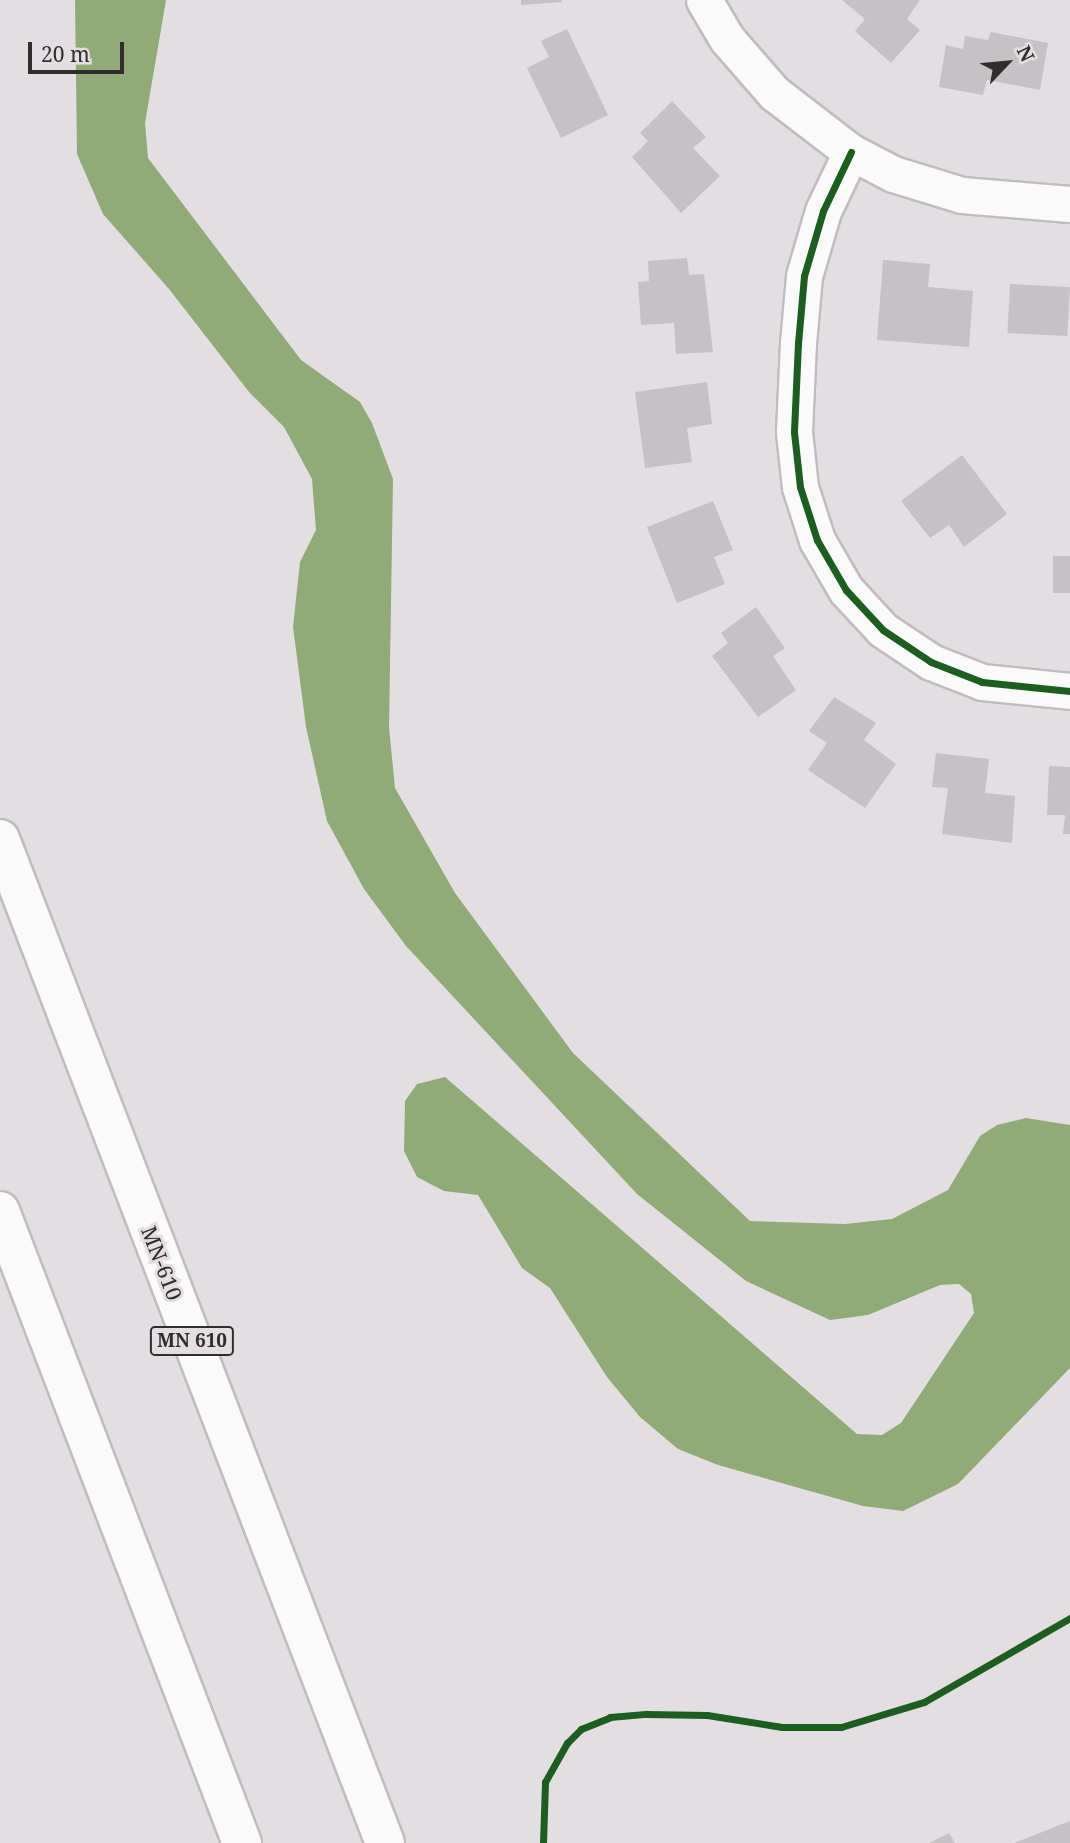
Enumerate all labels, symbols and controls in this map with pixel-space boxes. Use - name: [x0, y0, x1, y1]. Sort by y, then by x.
- scale bar: [32, 28, 128, 72]
- north arrow: [972, 28, 1042, 98]
- text: 20 m: [41, 40, 90, 68]
- text: N: [1011, 41, 1041, 66]
- street label: MN-610: [136, 1222, 188, 1304]
- road number: MN 610: [148, 1326, 236, 1357]

